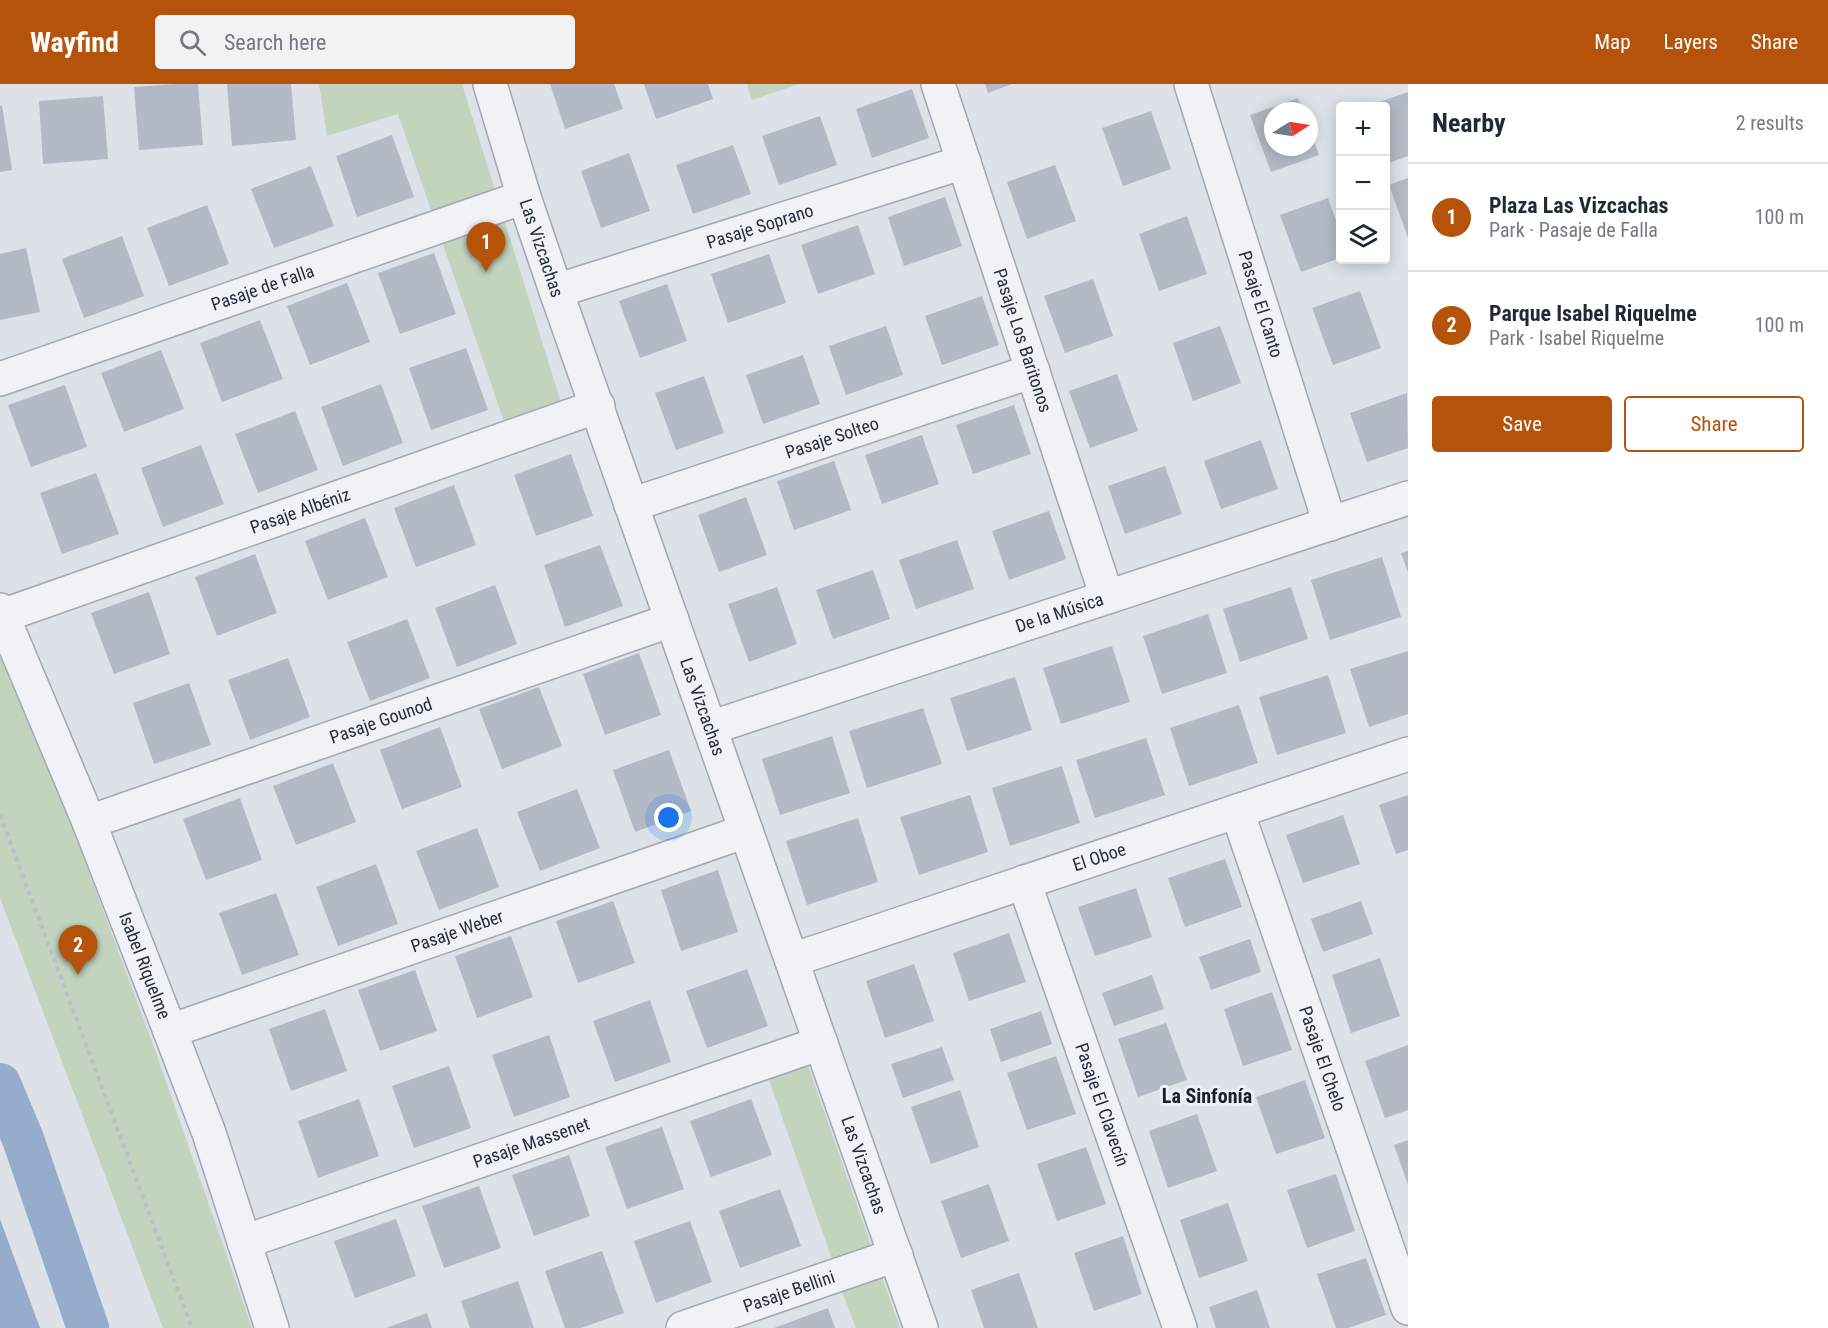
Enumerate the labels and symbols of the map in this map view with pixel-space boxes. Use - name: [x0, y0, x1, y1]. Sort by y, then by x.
- north arrow: [1264, 102, 1318, 156]
- street label: Las Vizcachas: [515, 196, 568, 300]
- street label: Pasaje Soprano: [704, 199, 816, 253]
- pin: 1: [466, 222, 506, 272]
- street label: Pasaje El Canto: [1234, 248, 1288, 360]
- street label: Pasaje de Falla: [208, 260, 317, 315]
- street label: Pasaje Los Baritonos: [989, 266, 1056, 415]
- street label: Pasaje Solteo: [782, 412, 881, 463]
- street label: Pasaje Albéniz: [247, 483, 353, 538]
- street label: De la Música: [1013, 588, 1106, 637]
- street label: Las Vizcachas: [676, 655, 730, 758]
- street label: Pasaje Gounod: [327, 693, 435, 748]
- your location: [654, 803, 683, 832]
- street label: El Oboe: [1070, 838, 1128, 875]
- street label: Pasaje Weber: [408, 905, 507, 957]
- street label: Isabel Riquelme: [115, 909, 175, 1022]
- pin: 2: [58, 926, 98, 975]
- street label: Pasaje El Chelo: [1295, 1003, 1350, 1114]
- street label: Pasaje El Clavecín: [1071, 1040, 1134, 1169]
- district label: La Sinfonía: [1162, 1084, 1252, 1108]
- street label: Pasaje Massenet: [470, 1113, 592, 1172]
- street label: Las Vizcachas: [837, 1113, 891, 1217]
- street label: Pasaje Bellini: [740, 1266, 837, 1317]

